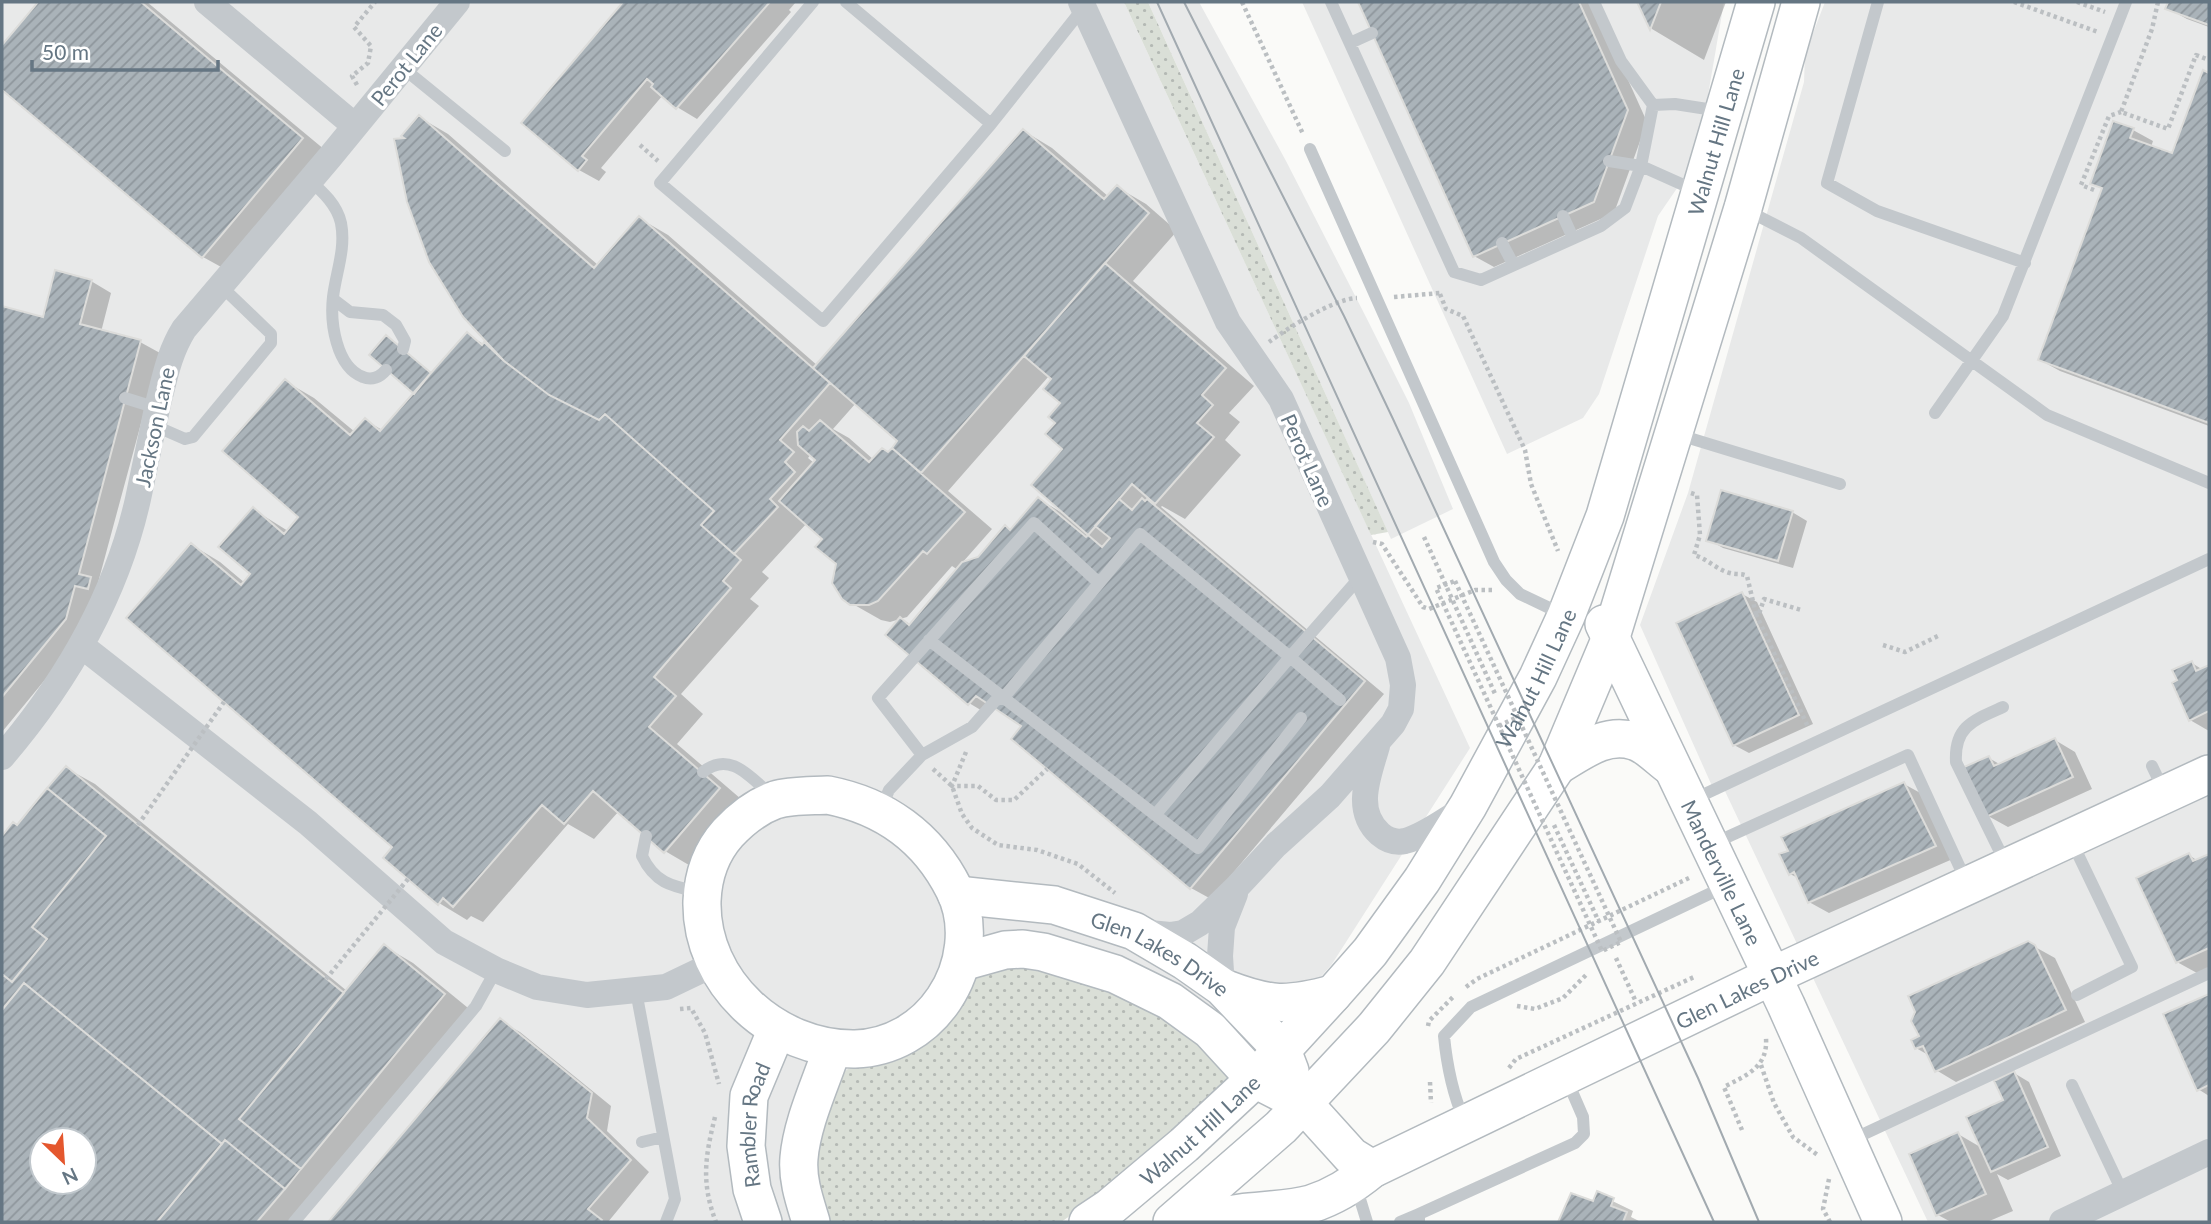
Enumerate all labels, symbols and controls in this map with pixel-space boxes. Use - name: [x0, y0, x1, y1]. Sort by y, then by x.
- street label: Perot Lane: [365, 18, 447, 110]
- scale bar: [32, 28, 217, 72]
- text: 50 m: [42, 39, 89, 64]
- street label: Walnut Hill Lane: [1682, 65, 1749, 218]
- street label: Jackson Lane: [129, 365, 179, 489]
- street label: Perot Lane: [1276, 410, 1340, 510]
- street label: Walnut Hill Lane: [1490, 605, 1580, 752]
- street label: Manderville Lane: [1677, 795, 1768, 949]
- street label: Glen Lakes Drive: [1088, 905, 1236, 1000]
- street label: Glen Lakes Drive: [1671, 944, 1822, 1033]
- street label: Rambler Road: [733, 1058, 774, 1189]
- street label: Walnut Hill Lane: [1134, 1069, 1264, 1190]
- north arrow: [28, 1126, 98, 1196]
- text: N: [59, 1163, 82, 1190]

